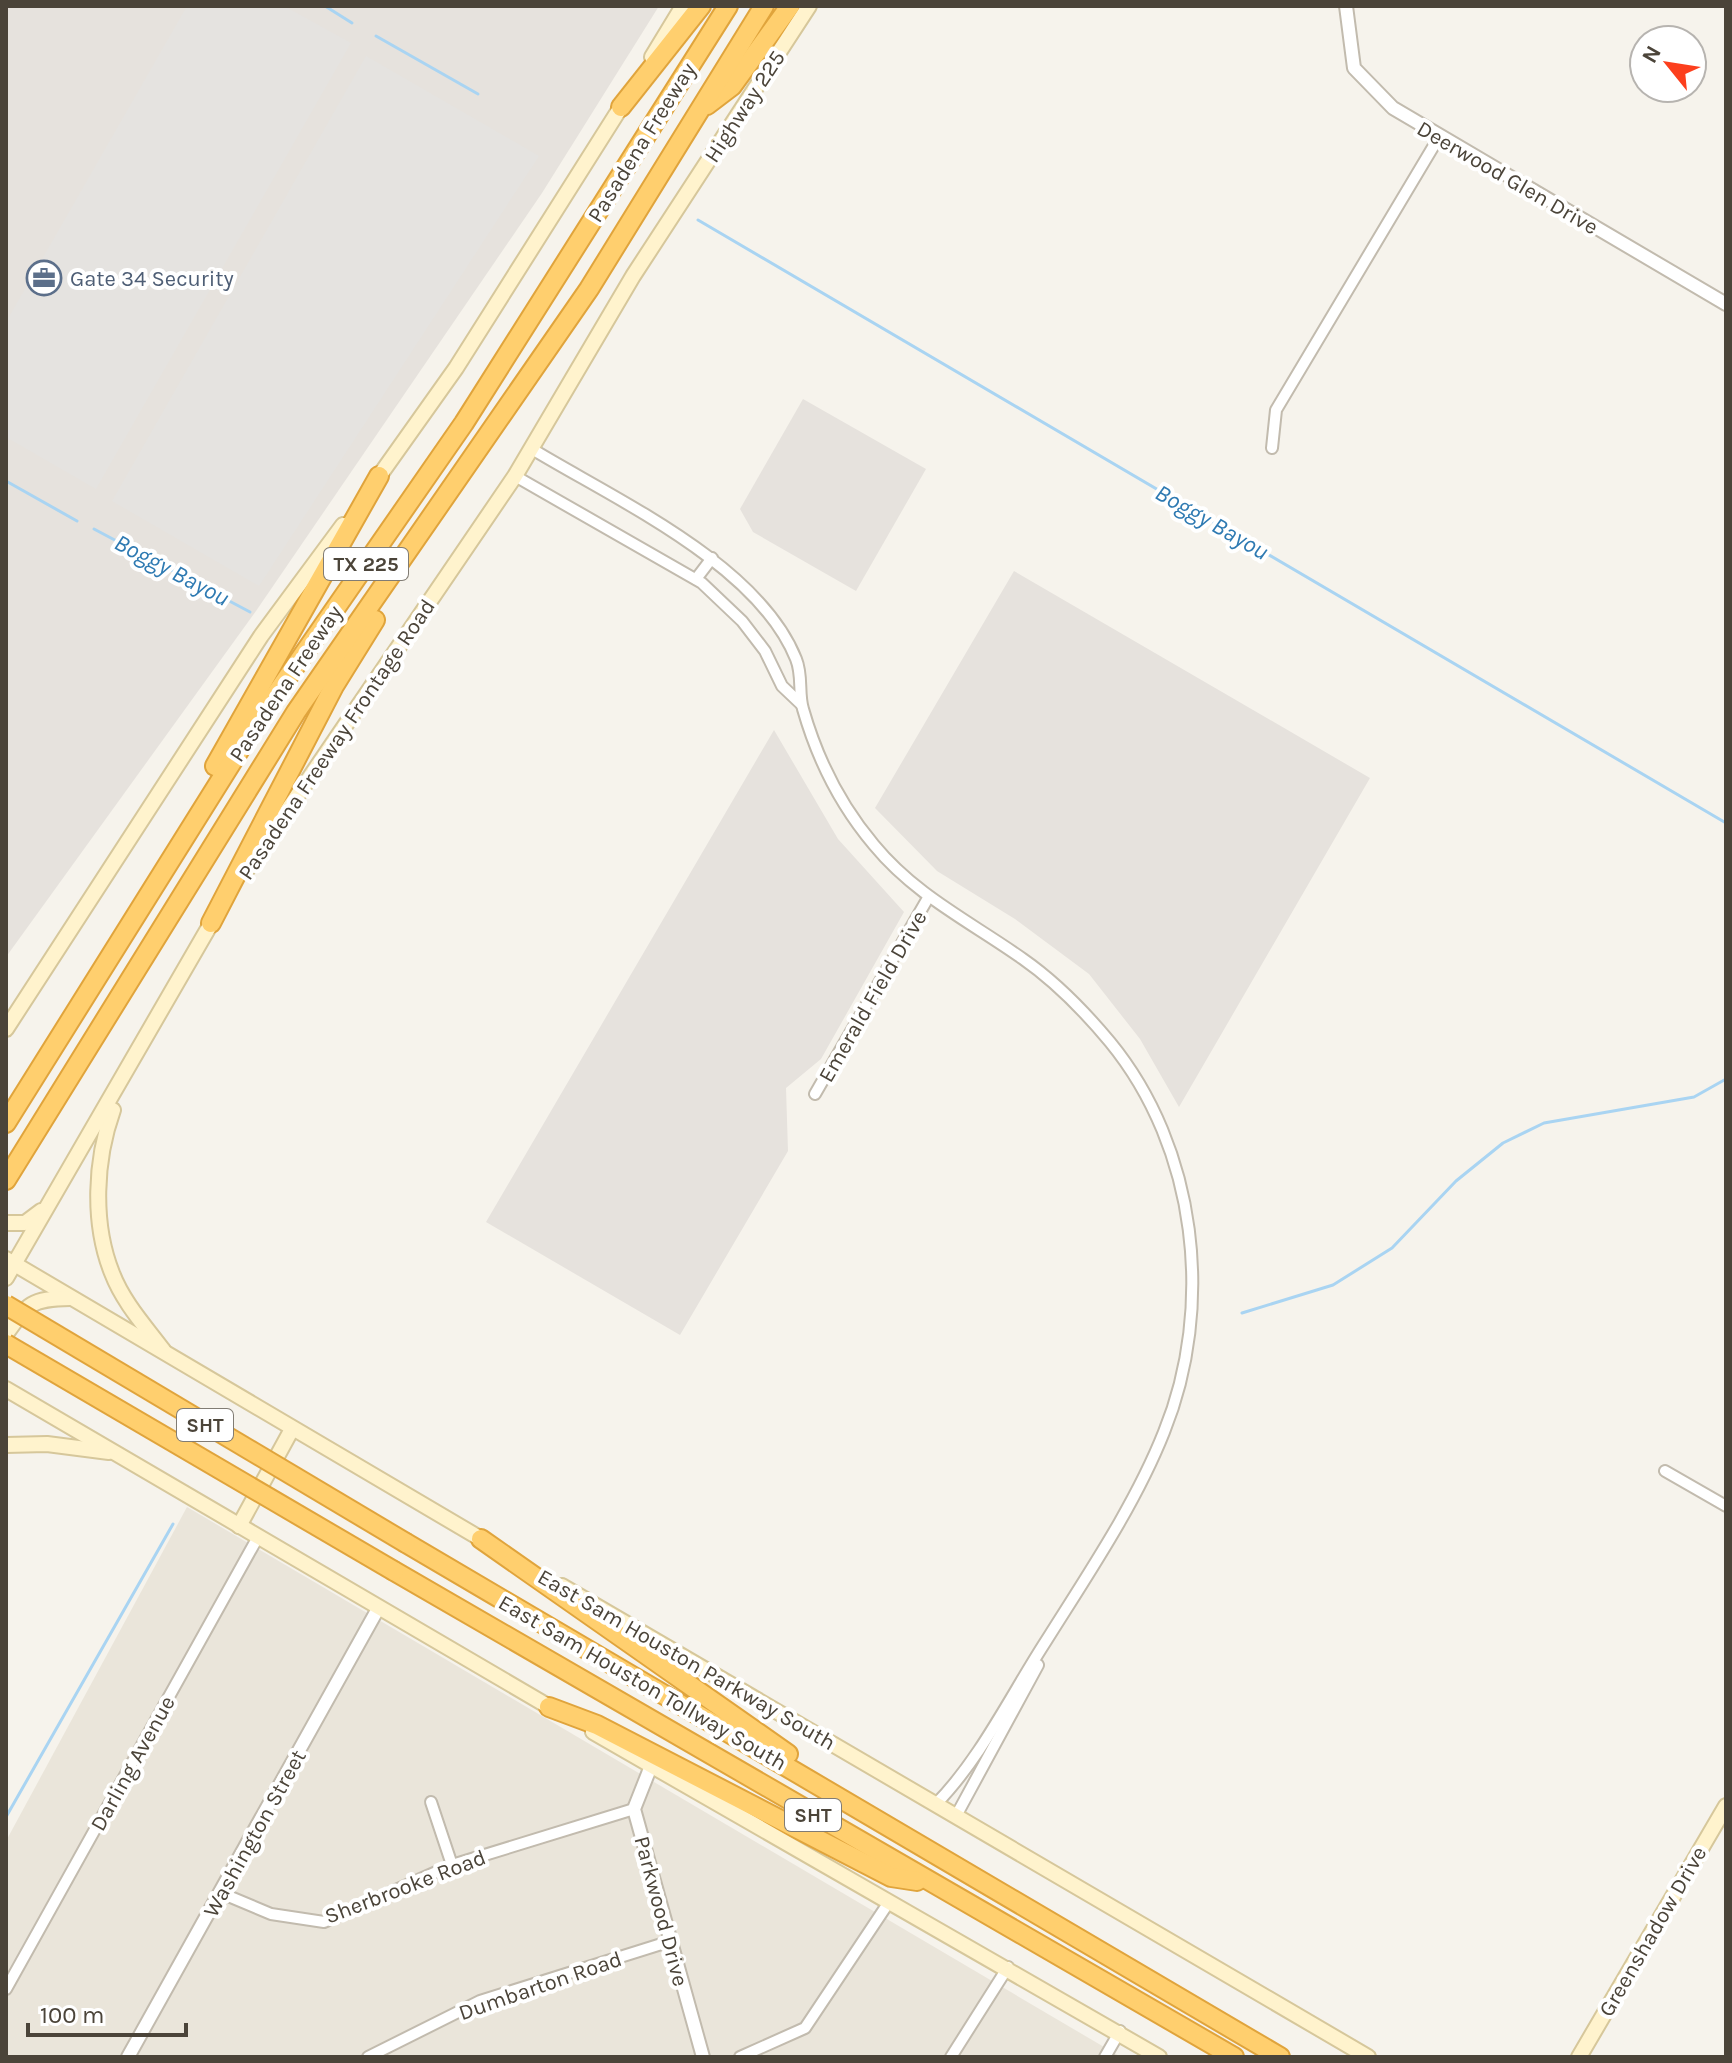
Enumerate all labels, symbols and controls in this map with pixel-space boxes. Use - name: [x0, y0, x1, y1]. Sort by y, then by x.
- north arrow: [1628, 24, 1708, 104]
- text: N: [1636, 41, 1667, 68]
- street label: Highway 225: [699, 46, 791, 167]
- street label: Pasadena Freeway: [582, 58, 701, 227]
- street label: Deerwood Glen Drive: [1412, 115, 1603, 240]
- office icon: Gate 34 Security: [25, 259, 63, 297]
- place label: Gate 34 Security: [70, 266, 234, 292]
- water label: Boggy Bayou: [1150, 478, 1274, 566]
- water label: Boggy Bayou: [110, 528, 234, 612]
- road number: TX 225: [324, 548, 408, 580]
- street label: Pasadena Freeway Frontage Road: [233, 594, 441, 885]
- street label: Pasadena Freeway: [224, 600, 348, 767]
- street label: Emerald Field Drive: [813, 906, 933, 1087]
- road number: SHT: [177, 1409, 233, 1441]
- street label: East Sam Houston Parkway South: [533, 1564, 840, 1756]
- street label: East Sam Houston Tollway South: [494, 1589, 791, 1776]
- street label: Darling Avenue: [85, 1691, 181, 1836]
- street label: Washington Street: [198, 1745, 312, 1922]
- road number: SHT: [785, 1799, 841, 1831]
- street label: Parkwood Drive: [629, 1833, 694, 1989]
- street label: Greenshadow Drive: [1593, 1842, 1712, 2021]
- street label: Sherbrooke Road: [321, 1844, 490, 1930]
- street label: Dumbarton Road: [455, 1946, 625, 2026]
- scale bar: [28, 1987, 186, 2037]
- text: 100 m: [40, 2001, 105, 2029]

